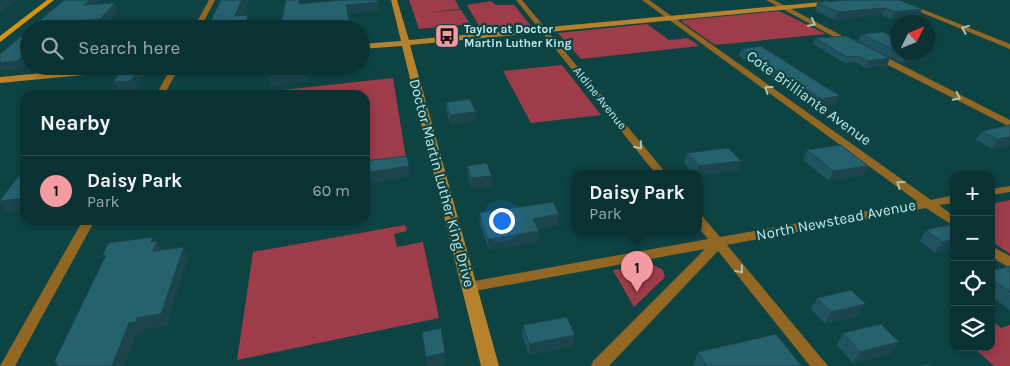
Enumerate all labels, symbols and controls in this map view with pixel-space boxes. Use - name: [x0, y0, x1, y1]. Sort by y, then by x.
- north arrow: [890, 15, 935, 60]
- one-way arrow: [807, 16, 816, 26]
- search box: [20, 20, 370, 75]
- place label: Taylor at Doctor Martin Luther King: [464, 22, 571, 50]
- bus stop icon: Taylor at Doctor Martin Luther King: [434, 23, 460, 49]
- one-way arrow: [961, 24, 970, 35]
- icon: search: [38, 34, 66, 62]
- text: Search here: [78, 37, 180, 59]
- street label: Cote Brilliante Avenue: [743, 47, 875, 149]
- street label: Aldine Avenue: [570, 64, 630, 132]
- street label: Doctor Martin Luther King Drive: [405, 77, 479, 289]
- one-way arrow: [764, 86, 774, 95]
- one-way arrow: [952, 91, 961, 101]
- text: Nearby: [40, 111, 110, 135]
- one-way arrow: [633, 140, 642, 149]
- text: Daisy Park: [87, 170, 182, 192]
- popup: [572, 170, 702, 235]
- map controls: [950, 171, 995, 351]
- button: +: [950, 171, 995, 216]
- text: 1: [53, 181, 59, 200]
- text: 60 m: [313, 181, 350, 200]
- one-way arrow: [896, 181, 906, 190]
- text: Daisy Park: [589, 182, 685, 204]
- text: Park: [87, 192, 119, 211]
- street label: North Newstead Avenue: [755, 196, 917, 244]
- text: Park: [589, 204, 622, 223]
- your location: [489, 208, 515, 234]
- button: −: [950, 216, 995, 261]
- pin: 1: [621, 251, 653, 292]
- button: locate: [950, 261, 995, 306]
- one-way arrow: [735, 264, 743, 273]
- button: layers: [950, 306, 995, 351]

